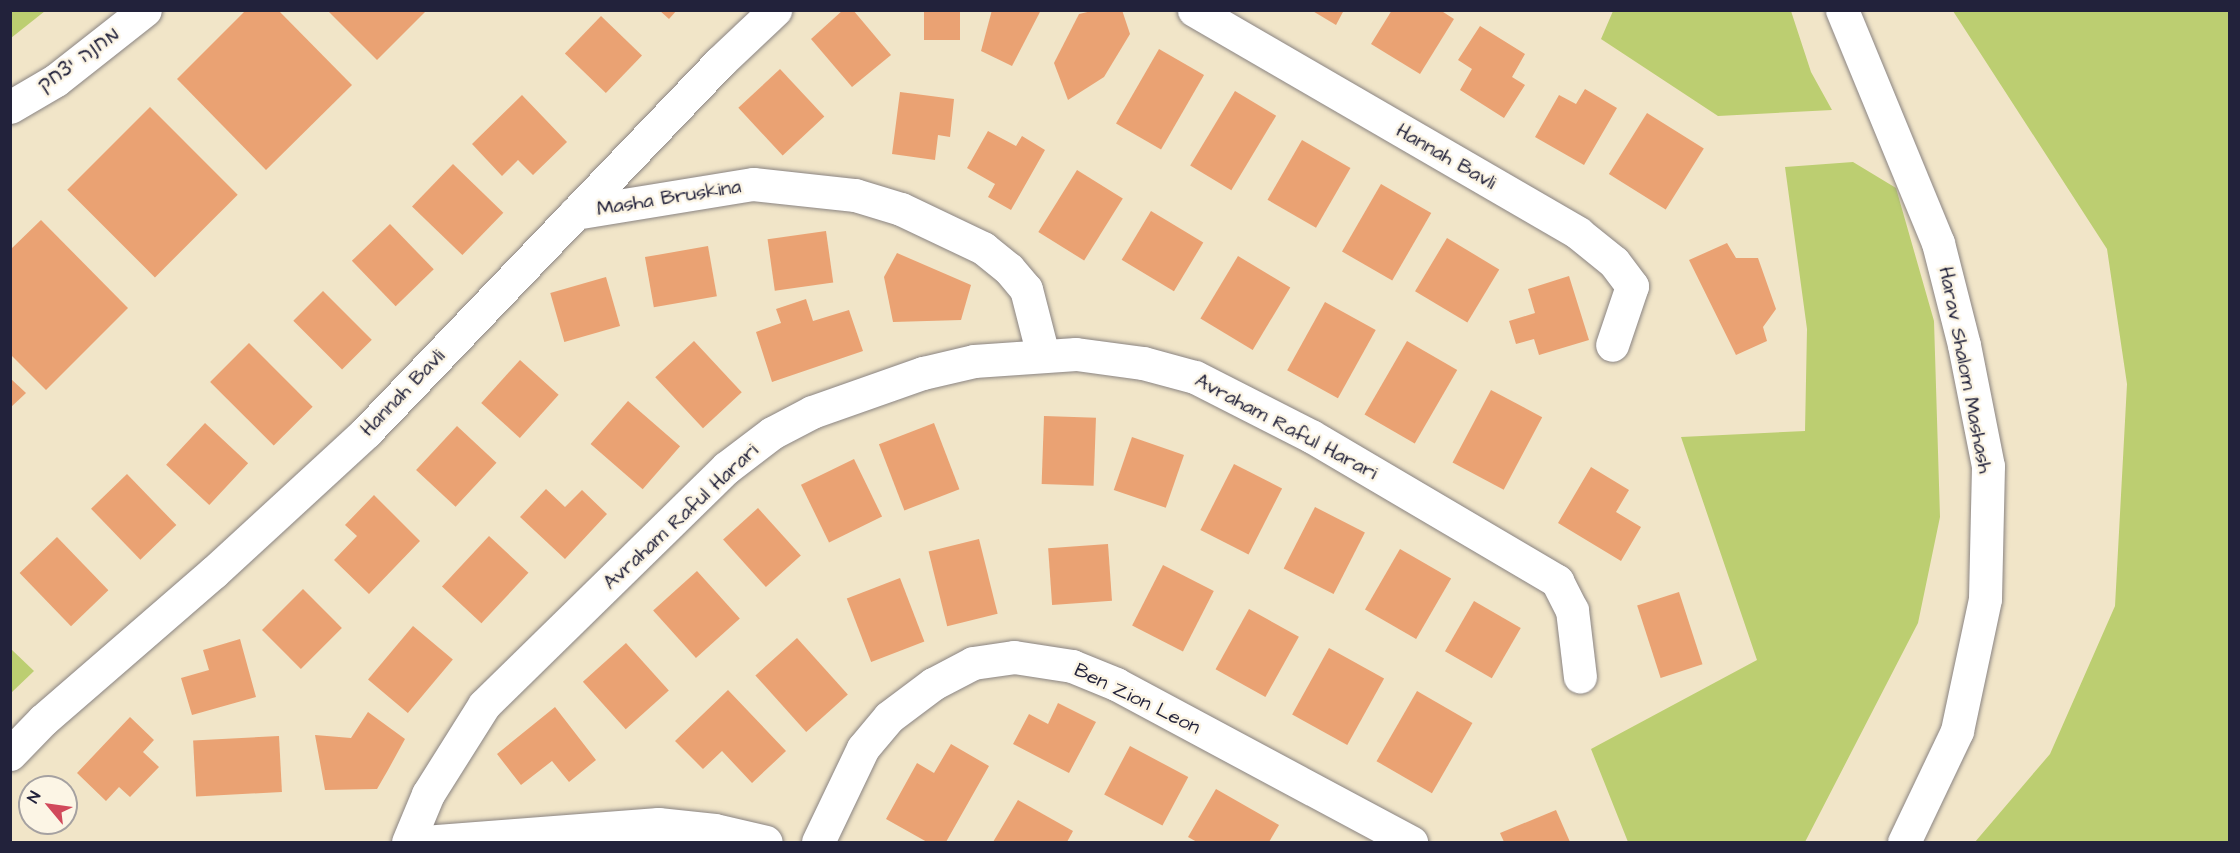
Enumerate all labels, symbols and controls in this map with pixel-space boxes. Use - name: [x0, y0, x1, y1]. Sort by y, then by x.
- street label: מחנה יצחק: [33, 22, 125, 98]
- street label: Hannah Bavli: [1392, 119, 1500, 195]
- street label: Masha Bruskina: [595, 175, 743, 221]
- street label: Harav Shalom Mashash: [1933, 265, 1997, 475]
- street label: Hannah Bavli: [356, 345, 450, 441]
- street label: Avraham Raful Harari: [1191, 369, 1381, 485]
- street label: Avraham Raful Harari: [599, 439, 763, 595]
- street label: Ben Zion Leon: [1070, 658, 1204, 740]
- north arrow: [18, 775, 78, 835]
- text: N: [22, 788, 46, 807]

